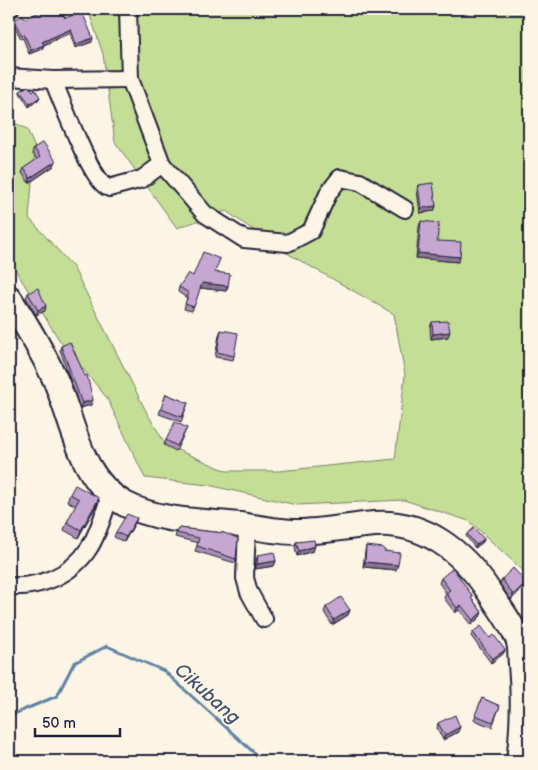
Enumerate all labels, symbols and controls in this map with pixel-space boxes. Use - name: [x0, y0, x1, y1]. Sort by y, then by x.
- water label: Cikubang: [169, 659, 245, 730]
- scale bar: [35, 705, 120, 737]
- text: 50 m: [42, 714, 76, 733]

